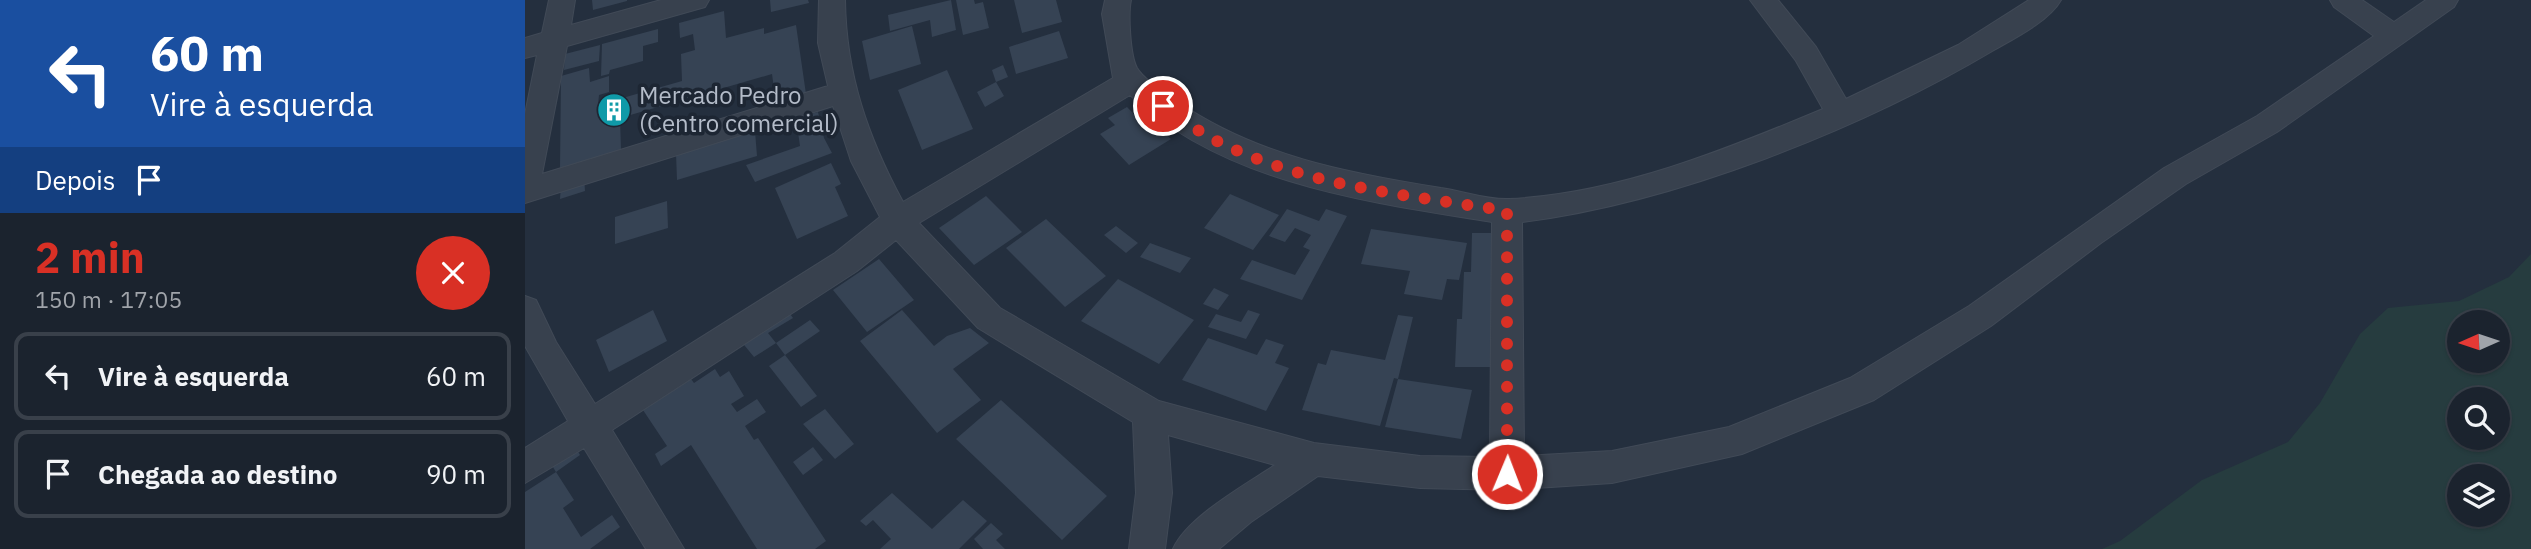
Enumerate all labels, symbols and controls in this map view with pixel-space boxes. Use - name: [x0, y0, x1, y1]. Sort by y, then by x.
- text: 60 m: [150, 21, 264, 84]
- icon: left: [35, 28, 126, 119]
- pin: [1133, 76, 1193, 136]
- place label: Mercado Pedro (Centro comercial): [639, 79, 839, 139]
- text: Vire à esquerda: [150, 83, 374, 125]
- icon: arrive: [1144, 87, 1182, 125]
- building icon: Mercado Pedro (Centro comercial): [595, 91, 633, 129]
- icon: arrive: [130, 161, 168, 199]
- text: Depois: [35, 163, 116, 197]
- text: 2 min: [35, 230, 145, 285]
- button: close: [416, 236, 490, 310]
- text: 150 m · 17:05: [35, 284, 182, 314]
- north arrow: [2447, 310, 2509, 373]
- map controls: [2447, 310, 2510, 527]
- icon: left: [39, 357, 77, 395]
- text: Vire à esquerda: [98, 359, 289, 393]
- text: 60 m: [426, 359, 486, 393]
- button: search: [2447, 387, 2510, 450]
- position arrow: [1470, 437, 1544, 511]
- icon: arrive: [39, 455, 77, 493]
- text: Chegada ao destino: [98, 457, 337, 491]
- text: 90 m: [426, 457, 486, 491]
- button: layers: [2447, 464, 2510, 527]

